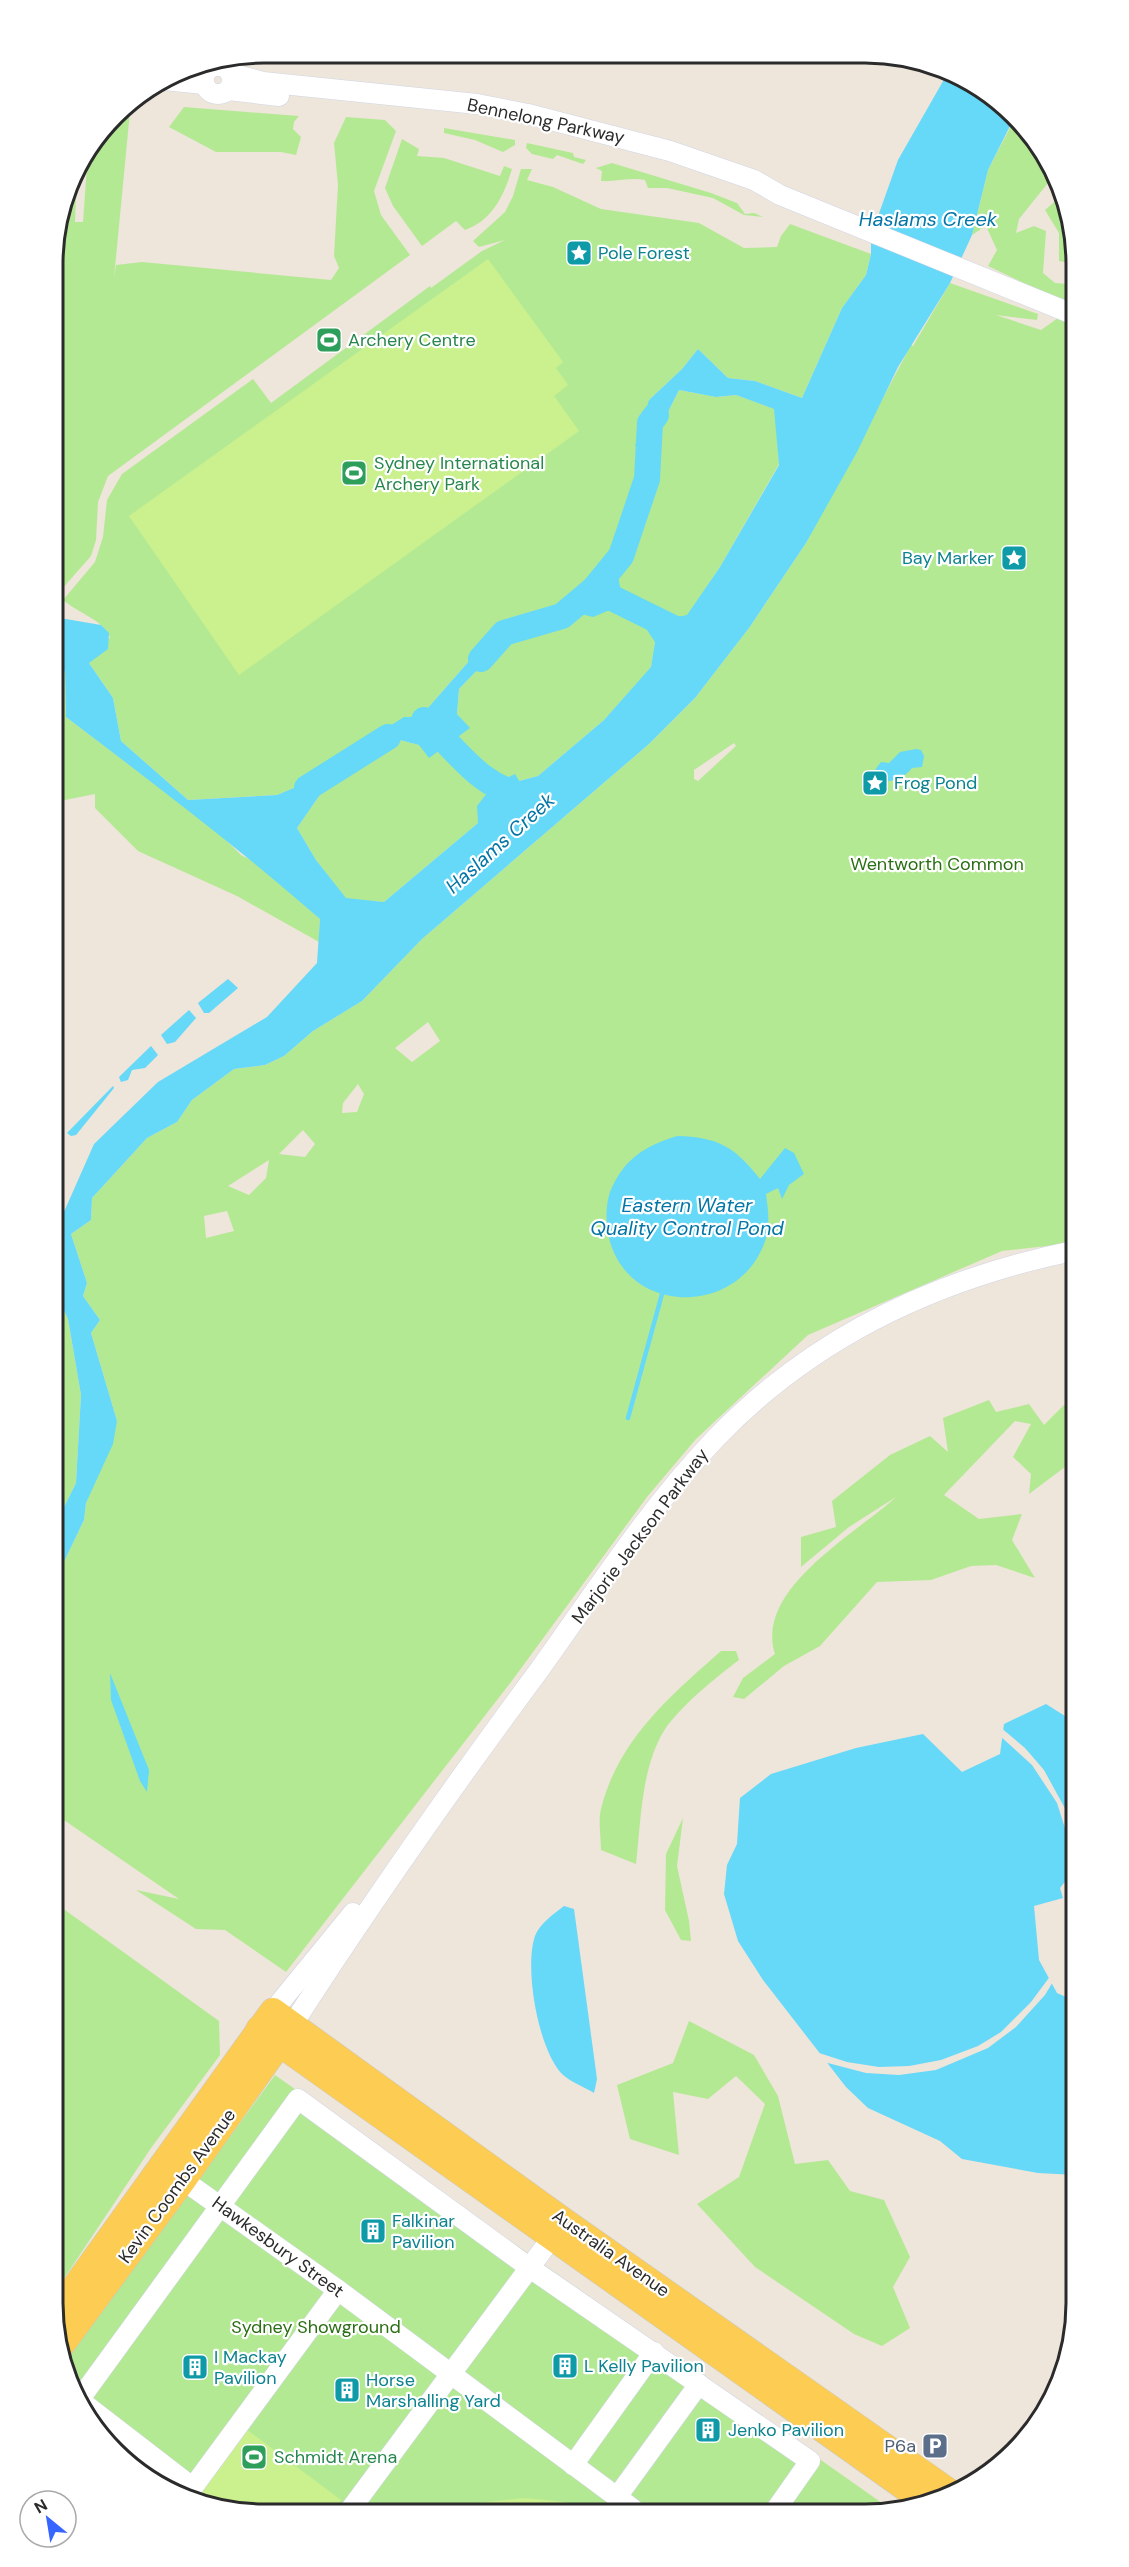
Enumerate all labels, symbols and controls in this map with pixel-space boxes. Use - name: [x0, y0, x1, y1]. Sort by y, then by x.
- street label: Bennelong Parkway: [465, 93, 627, 149]
- water label: Haslams Creek: [859, 206, 998, 232]
- place icon: Pole Forest: [564, 238, 594, 268]
- place label: Pole Forest: [598, 241, 690, 265]
- sports icon: Archery Centre: [314, 325, 344, 355]
- place label: Archery Centre: [348, 328, 476, 352]
- place label: Sydney International Archery Park: [374, 451, 544, 496]
- sports icon: Sydney International Archery Park: [339, 458, 369, 488]
- place icon: Bay Marker: [999, 543, 1029, 573]
- place label: Bay Marker: [902, 546, 994, 570]
- place icon: Frog Pond: [860, 768, 890, 798]
- place label: Frog Pond: [894, 771, 977, 795]
- water label: Haslams Creek: [440, 787, 561, 899]
- park label: Wentworth Common: [850, 852, 1024, 876]
- water label: Eastern Water Quality Control Pond: [590, 1192, 784, 1241]
- street label: Marjorie Jackson Parkway: [566, 1443, 714, 1629]
- street label: Kevin Coombs Avenue: [113, 2104, 241, 2268]
- street label: Hawkesbury Street: [207, 2191, 349, 2303]
- street label: Australia Avenue: [547, 2204, 675, 2302]
- place label: Falkinar Pavilion: [392, 2209, 455, 2254]
- building icon: Falkinar Pavilion: [358, 2216, 388, 2246]
- park label: Sydney Showground: [231, 2315, 401, 2339]
- place label: I Mackay Pavilion: [214, 2345, 287, 2390]
- building icon: L Kelly Pavilion: [550, 2351, 580, 2381]
- building icon: I Mackay Pavilion: [180, 2352, 210, 2382]
- place label: L Kelly Pavilion: [584, 2354, 704, 2378]
- place label: Horse Marshalling Yard: [366, 2368, 501, 2413]
- building icon: Horse Marshalling Yard: [332, 2375, 362, 2405]
- building icon: Jenko Pavilion: [693, 2415, 723, 2445]
- place label: Jenko Pavilion: [728, 2418, 844, 2442]
- parking icon: P6a: [920, 2431, 950, 2461]
- place label: P6a: [884, 2434, 916, 2458]
- sports icon: Schmidt Arena: [239, 2442, 269, 2472]
- place label: Schmidt Arena: [274, 2445, 397, 2469]
- north arrow: [18, 2489, 78, 2549]
- text: N: [30, 2494, 51, 2518]

